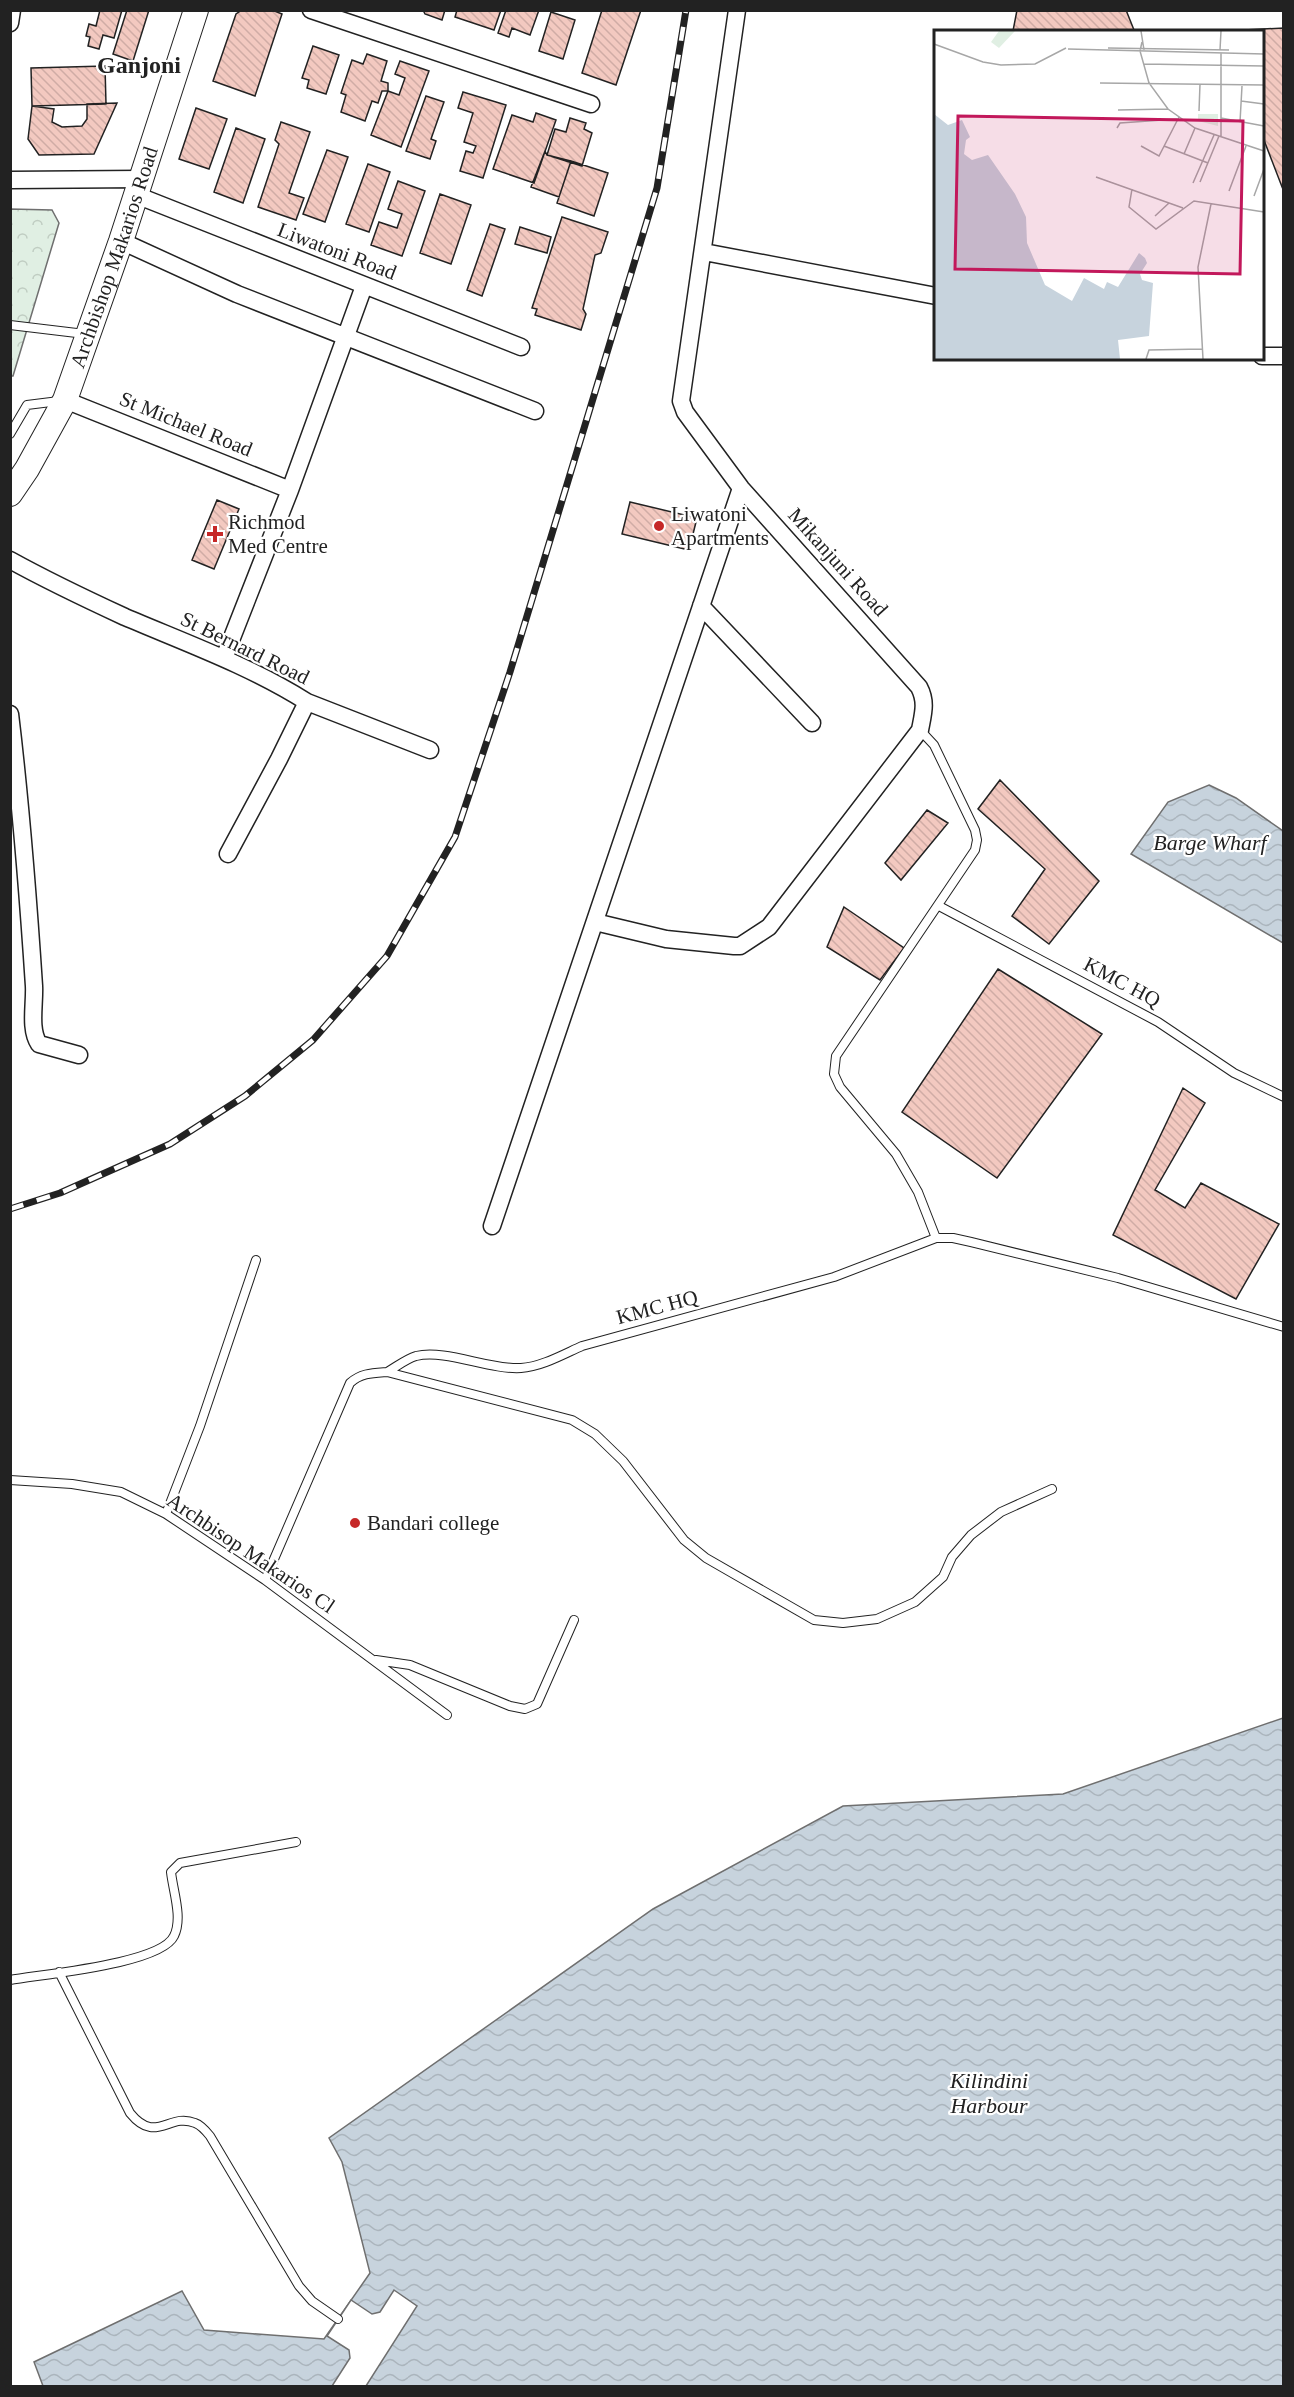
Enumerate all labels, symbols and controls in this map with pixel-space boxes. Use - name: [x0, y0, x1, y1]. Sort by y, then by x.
- inset map: [934, 30, 1264, 360]
- district label: Ganjoni: [97, 52, 181, 78]
- street label: Archbishop Makarios Road: [65, 143, 163, 371]
- street label: Liwatoni Road: [274, 217, 400, 285]
- street label: St Michael Road: [116, 386, 256, 462]
- place label: Liwatoni Apartments: [671, 502, 769, 550]
- street label: Mikanjuni Road: [783, 503, 893, 621]
- place label: Richmod Med Centre: [228, 510, 328, 558]
- marker: Liwatoni Apartments: [652, 519, 666, 533]
- marker: Richmod Med Centre: [206, 525, 224, 543]
- street label: St Bernard Road: [177, 607, 314, 690]
- water label: Barge Wharf: [1153, 830, 1270, 855]
- street label: KMC HQ: [1080, 952, 1164, 1012]
- street label: KMC HQ: [614, 1285, 700, 1329]
- street label: Archbisop Makarios Cl: [163, 1488, 340, 1618]
- place label: Bandari college: [367, 1511, 499, 1535]
- marker: Bandari college: [348, 1516, 362, 1530]
- water label: Kilindini Harbour: [949, 2068, 1028, 2118]

